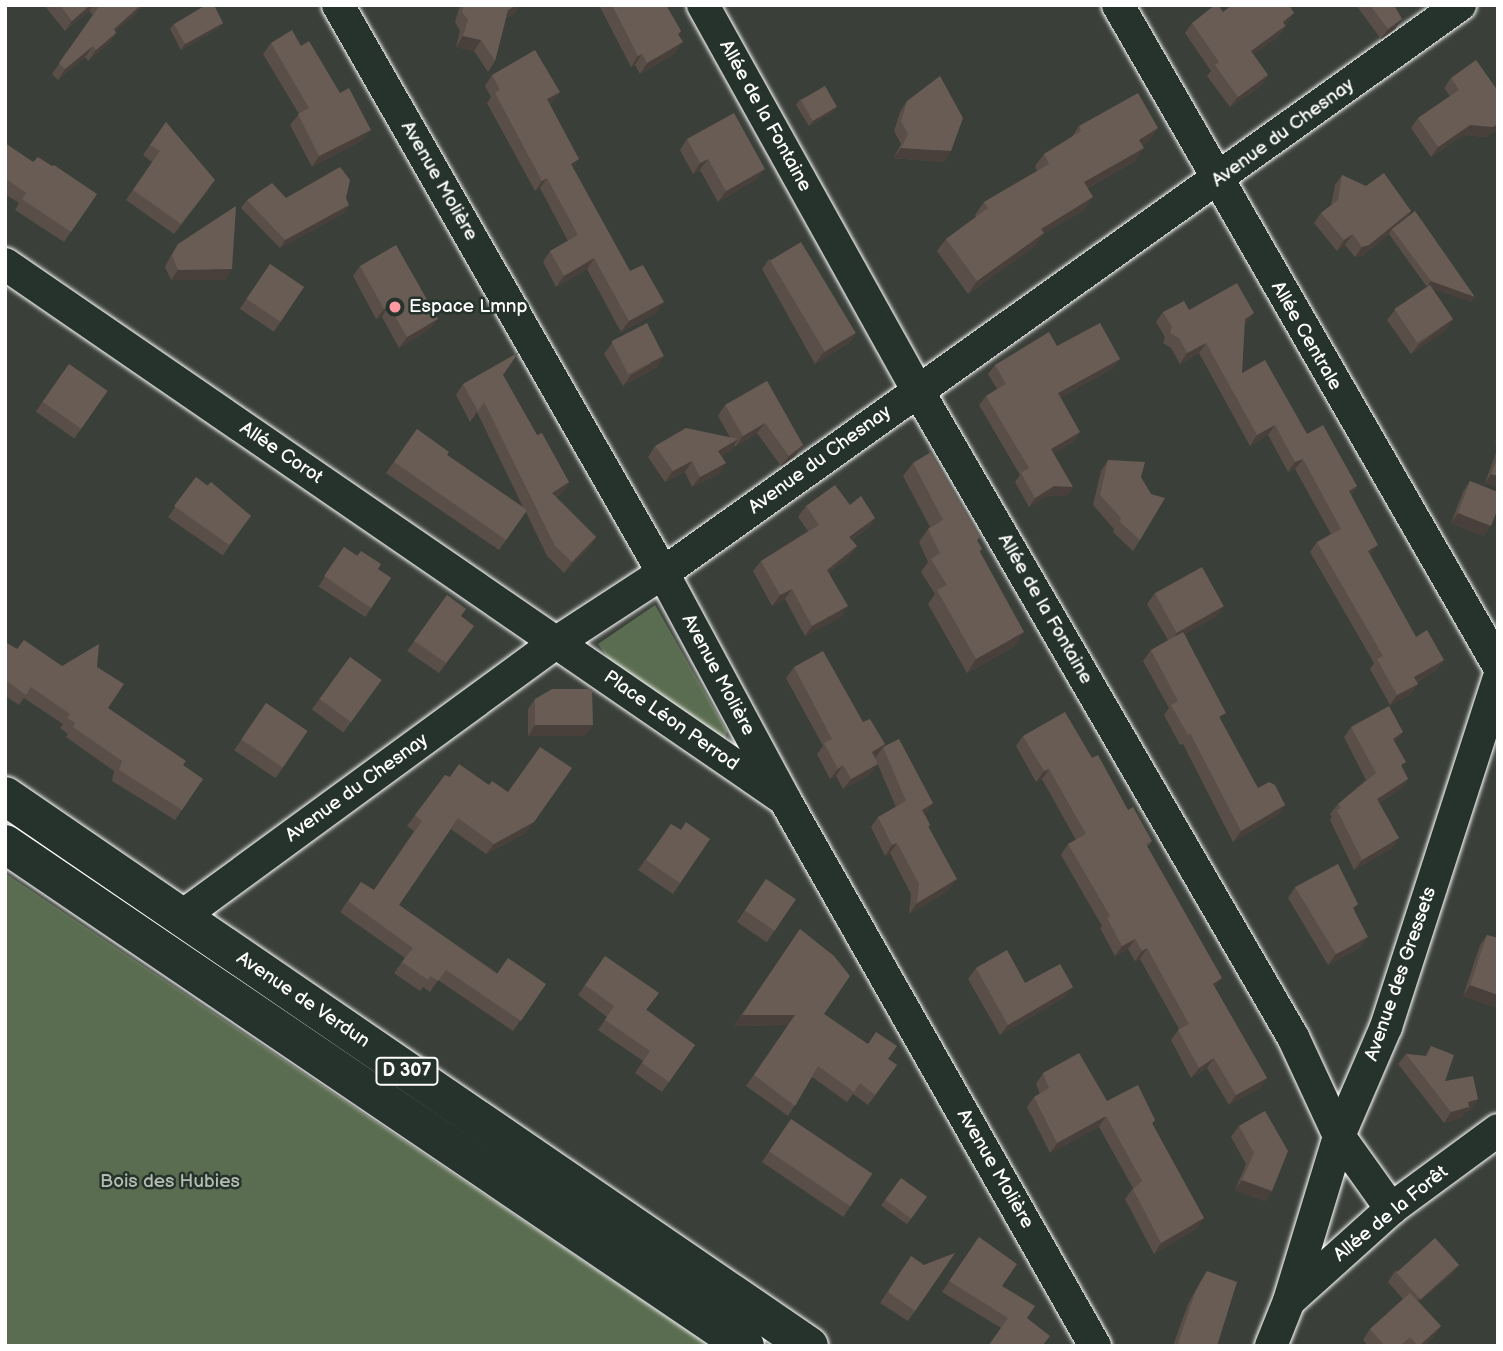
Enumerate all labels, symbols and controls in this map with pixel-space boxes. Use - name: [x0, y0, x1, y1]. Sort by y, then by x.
- street label: Allée de la Fontaine: [714, 36, 816, 196]
- street label: Avenue du Chesnay: [1207, 74, 1359, 192]
- street label: Avenue Molière: [396, 117, 482, 245]
- street label: Allée Centrale: [1266, 278, 1346, 394]
- place label: Espace Lmnp: [409, 296, 528, 318]
- marker: Espace Lmnp: [387, 299, 403, 315]
- street label: Avenue du Chesnay: [744, 401, 896, 519]
- street label: Allée Corot: [235, 417, 327, 489]
- street label: Allée de la Fontaine: [993, 530, 1097, 688]
- street label: Avenue Molière: [676, 611, 760, 739]
- street label: Place Léon Perrod: [599, 666, 743, 776]
- street label: Avenue du Chesnay: [281, 729, 433, 847]
- street label: Avenue des Gressets: [1360, 884, 1442, 1064]
- street label: Avenue de Verdun: [232, 947, 374, 1053]
- road number: D 307: [374, 1056, 440, 1086]
- street label: Avenue Molière: [952, 1105, 1038, 1233]
- street label: Allée de la Forêt: [1329, 1161, 1453, 1267]
- park label: Bois des Hubies: [100, 1171, 240, 1193]

